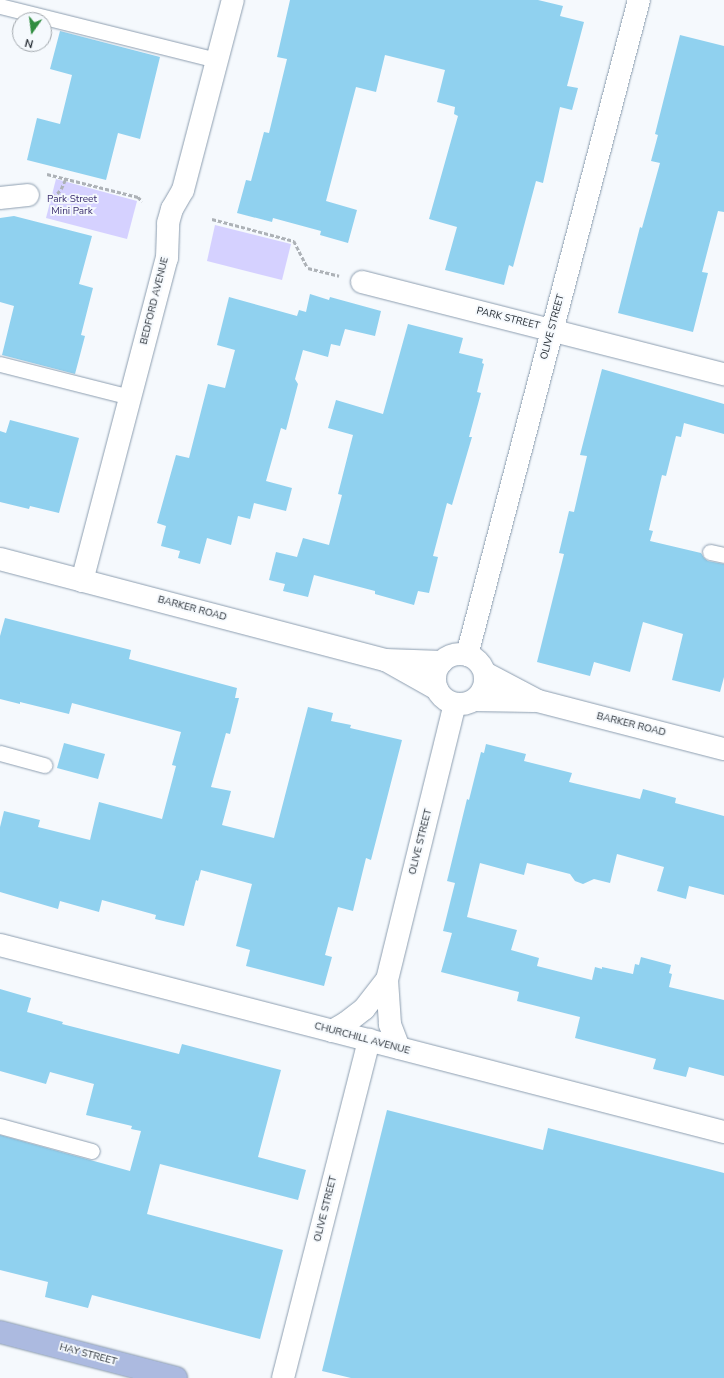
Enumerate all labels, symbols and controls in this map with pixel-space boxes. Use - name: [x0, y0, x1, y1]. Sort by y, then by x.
- north arrow: [12, 12, 52, 52]
- text: N: [23, 35, 35, 51]
- park label: Park Street Mini Park: [47, 193, 97, 216]
- street label: BEDFORD AVENUE: [138, 256, 172, 346]
- street label: OLIVE STREET: [539, 293, 567, 361]
- street label: PARK STREET: [475, 305, 541, 333]
- street label: BARKER ROAD: [156, 594, 228, 624]
- street label: BARKER ROAD: [595, 711, 667, 739]
- street label: OLIVE STREET: [407, 808, 435, 876]
- street label: CHURCHILL AVENUE: [313, 1020, 411, 1058]
- street label: OLIVE STREET: [312, 1175, 340, 1243]
- street label: HAY STREET: [58, 1342, 118, 1368]

